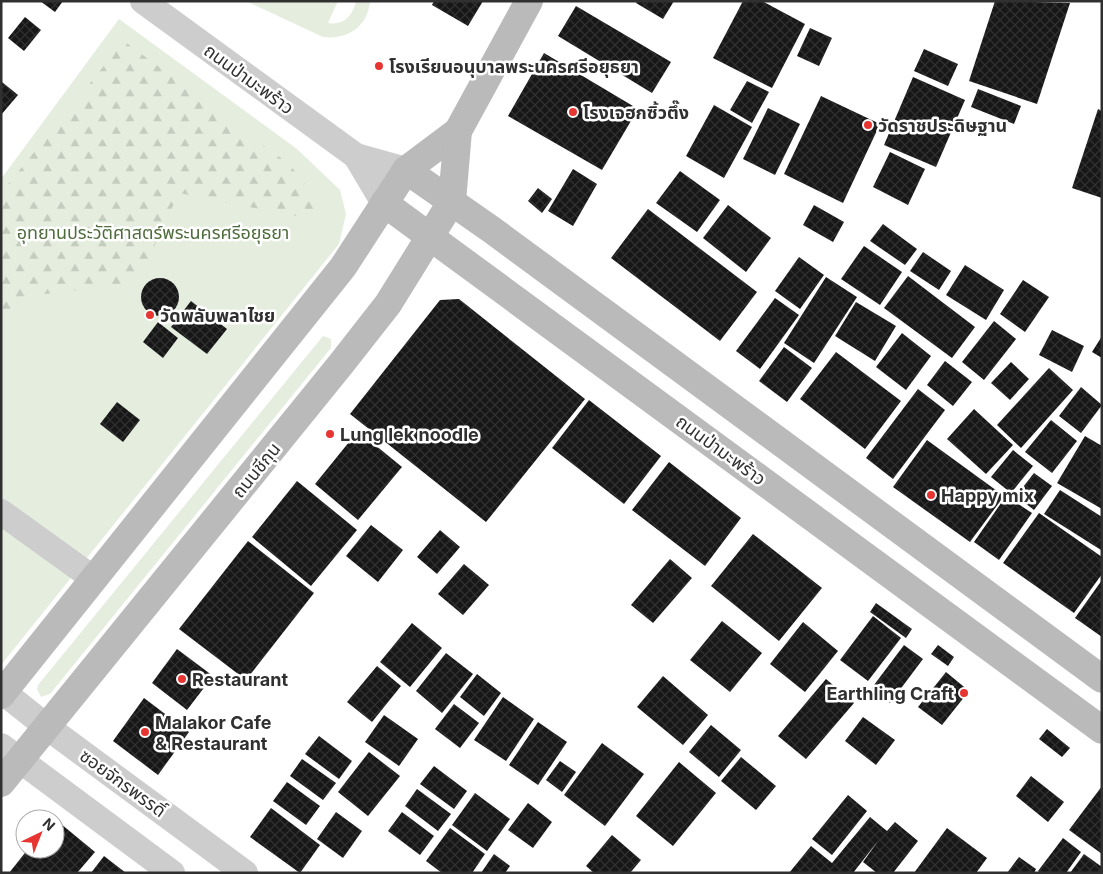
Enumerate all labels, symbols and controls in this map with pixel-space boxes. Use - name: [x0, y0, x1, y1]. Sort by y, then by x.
- street label: ถนนป่ามะพร้าว: [200, 39, 298, 119]
- place label: โรงเรียนอนุบาลพระนครศรีอยุธยา: [389, 56, 639, 78]
- marker: โรงเรียนอนุบาลพระนครศรีอยุธยา: [373, 60, 385, 72]
- place label: โรงเจฮกซิ้วตึ๊ง: [583, 100, 689, 123]
- marker: โรงเจฮกซิ้วตึ๊ง: [567, 106, 579, 118]
- place label: วัดราชประดิษฐาน: [878, 115, 1007, 136]
- marker: วัดราชประดิษฐาน: [862, 119, 874, 131]
- park label: อุทยานประวัติศาสตร์พระนครศรีอยุธยา: [17, 222, 289, 244]
- place label: วัดพลับพลาไชย: [160, 305, 275, 326]
- marker: วัดพลับพลาไชย: [144, 309, 156, 321]
- street label: ถนนป่ามะพร้าว: [672, 410, 770, 490]
- place label: Lung lek noodle: [340, 424, 479, 445]
- marker: Lung lek noodle: [324, 428, 336, 440]
- street label: ถนนชีกุน: [228, 438, 285, 502]
- place label: Happy mix: [941, 485, 1035, 506]
- marker: Happy mix: [925, 489, 937, 501]
- place label: Restaurant: [192, 669, 288, 690]
- marker: Restaurant: [176, 673, 188, 685]
- place label: Earthling Craft: [827, 683, 954, 704]
- marker: Earthling Craft: [958, 687, 970, 699]
- place label: Malakor Cafe & Restaurant: [155, 712, 272, 754]
- marker: Malakor Cafe & Restaurant: [139, 726, 151, 738]
- street label: ซอยจักรพรรดิ์: [76, 745, 170, 821]
- north arrow: [15, 809, 65, 859]
- text: N: [40, 814, 59, 834]

